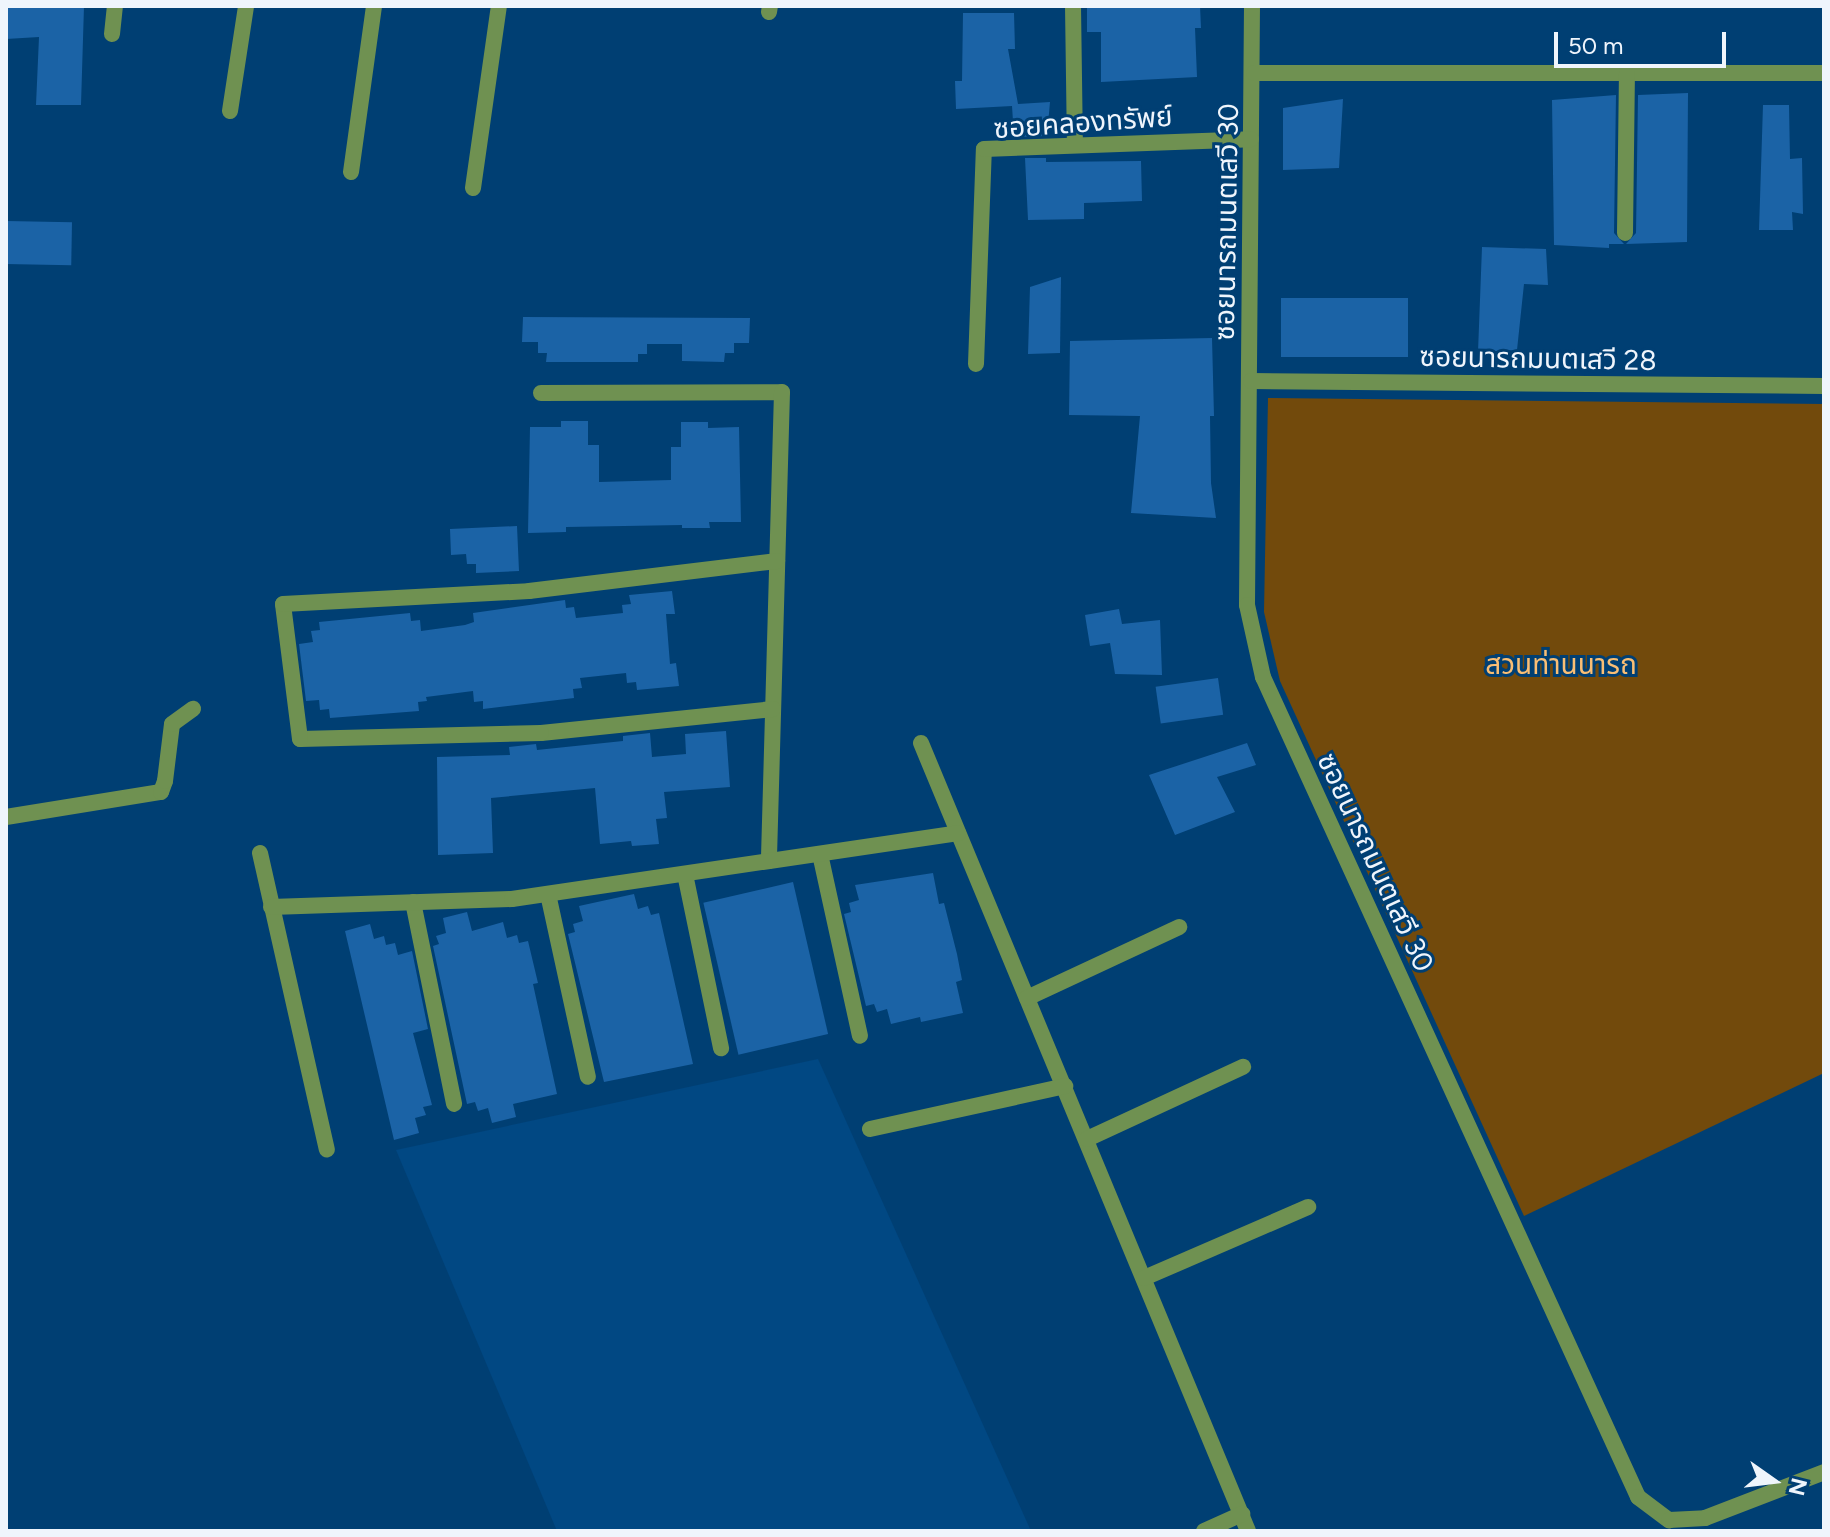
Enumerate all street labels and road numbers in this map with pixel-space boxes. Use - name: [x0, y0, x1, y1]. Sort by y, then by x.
- street label: ซอยคลองทรัพย์: [992, 99, 1174, 145]
- street label: ซอยนารถมนตเสวี 30: [1207, 103, 1245, 341]
- street label: ซอยนารถมนตเสวี 28: [1419, 339, 1657, 377]
- street label: ซอยนารถมนตเสวี 30: [1311, 747, 1441, 977]

